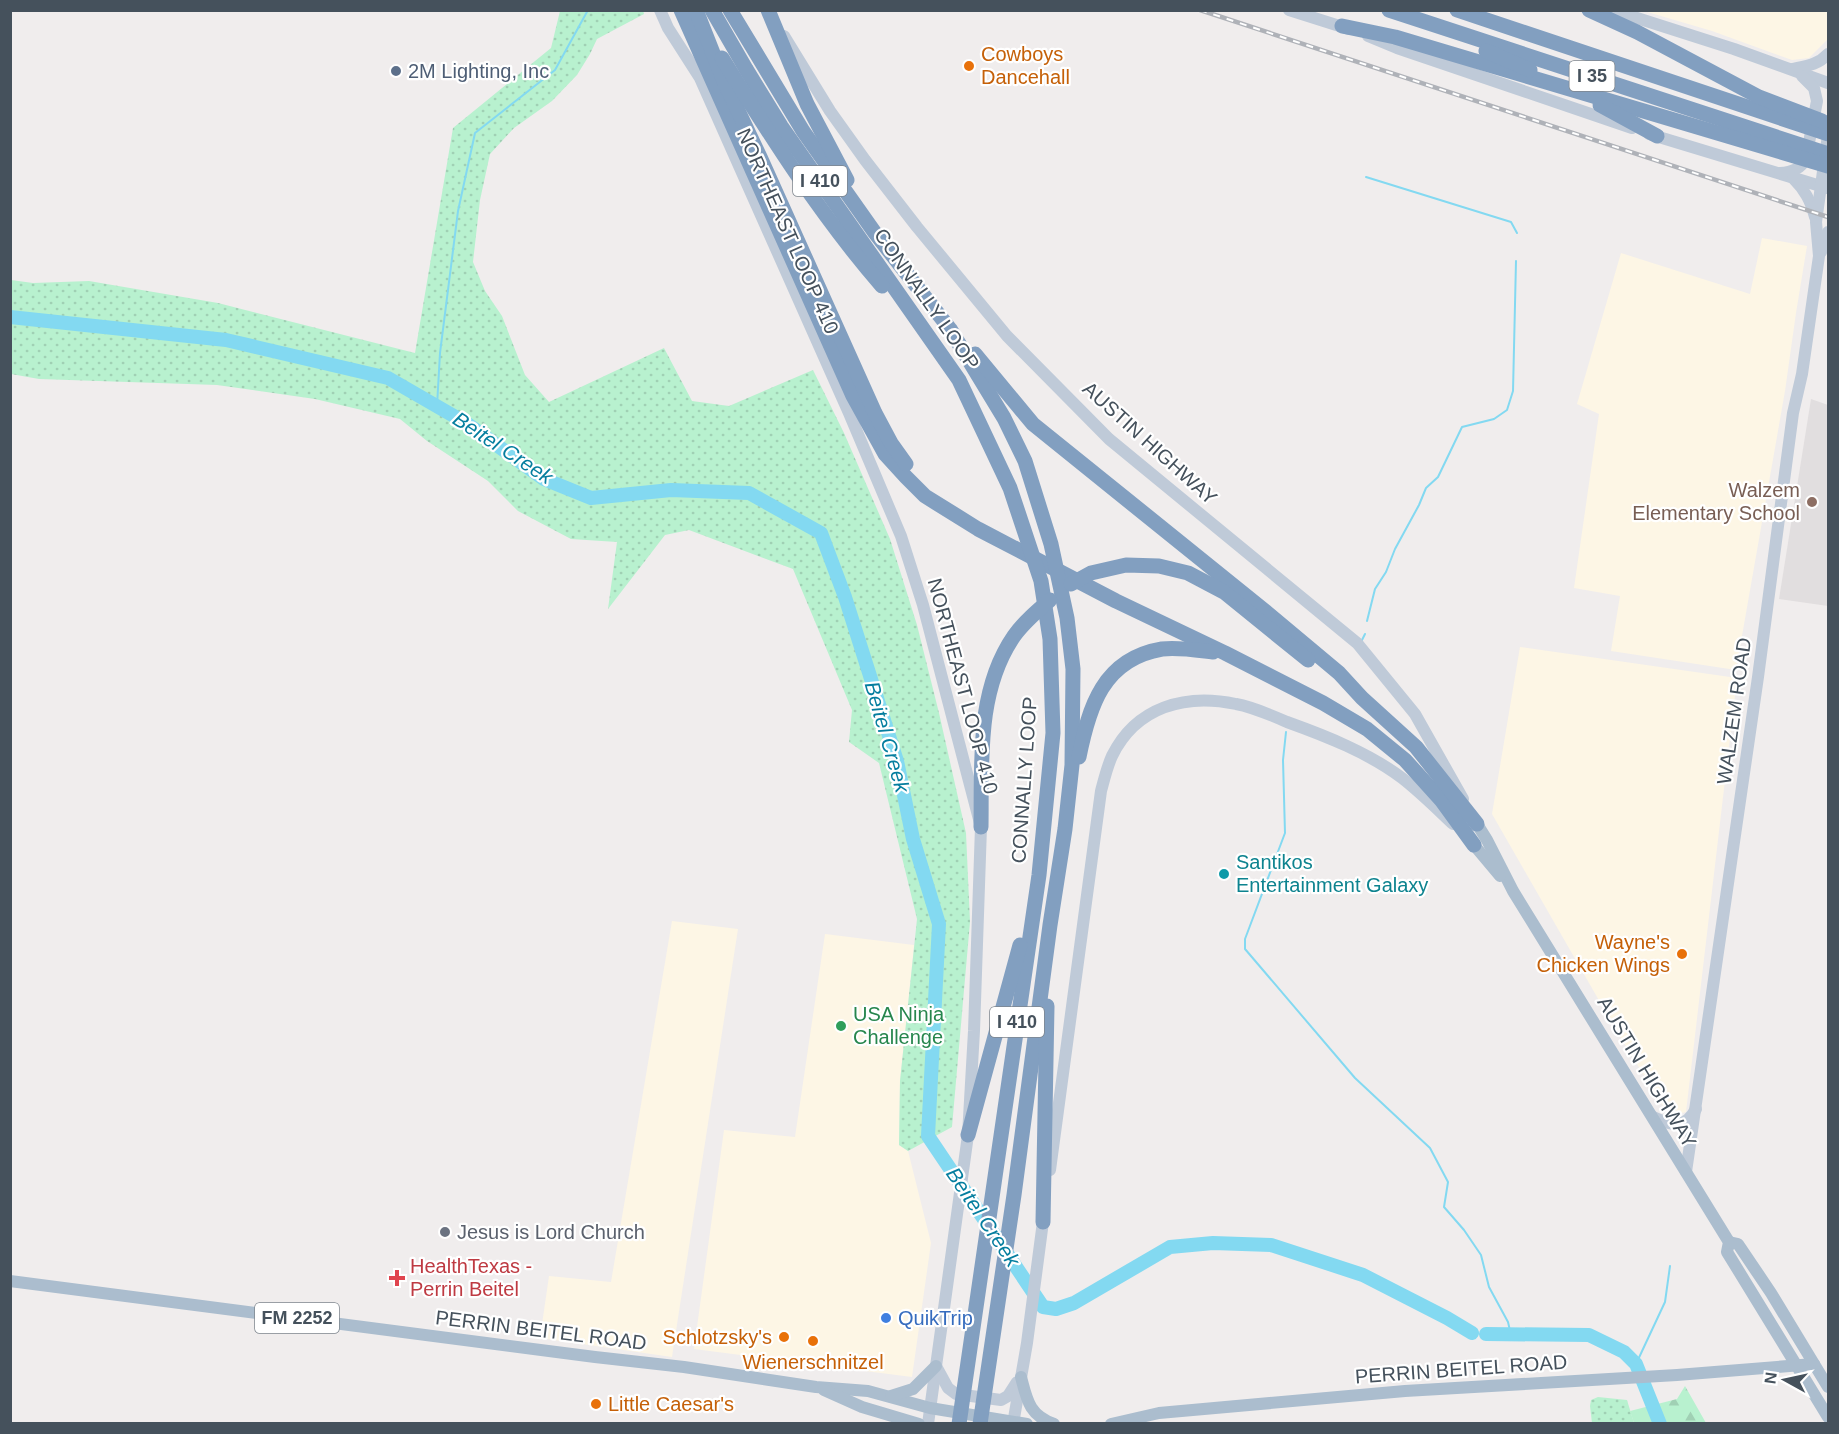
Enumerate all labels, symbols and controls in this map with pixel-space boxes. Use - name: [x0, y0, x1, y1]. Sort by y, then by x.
- place label: Cowboys Dancehall: [981, 43, 1070, 88]
- marker: Cowboys Dancehall: [962, 59, 976, 73]
- place label: 2M Lighting, Inc: [408, 60, 549, 82]
- road number: I 35: [1570, 61, 1614, 91]
- marker: 2M Lighting, Inc: [389, 64, 403, 78]
- street label: NORTHEAST LOOP 410: [733, 125, 843, 337]
- road number: I 410: [793, 166, 847, 196]
- street label: CONNALLY LOOP: [870, 224, 984, 374]
- street label: AUSTIN HIGHWAY: [1079, 377, 1221, 509]
- water label: Beitel Creek: [449, 407, 559, 489]
- place label: Walzem Elementary School: [1632, 479, 1800, 524]
- marker: Walzem Elementary School: [1805, 495, 1819, 509]
- street label: NORTHEAST LOOP 410: [924, 576, 1002, 796]
- street label: WALZEM ROAD: [1713, 636, 1755, 786]
- water label: Beitel Creek: [861, 679, 915, 796]
- street label: CONNALLY LOOP: [1007, 696, 1041, 864]
- place label: Santikos Entertainment Galaxy: [1236, 851, 1428, 896]
- marker: Santikos Entertainment Galaxy: [1217, 867, 1231, 881]
- place label: Wayne's Chicken Wings: [1537, 931, 1670, 976]
- marker: Wayne's Chicken Wings: [1675, 947, 1689, 961]
- street label: AUSTIN HIGHWAY: [1593, 993, 1701, 1151]
- place label: USA Ninja Challenge: [853, 1003, 945, 1048]
- road number: I 410: [990, 1007, 1044, 1037]
- marker: USA Ninja Challenge: [834, 1019, 848, 1033]
- water label: Beitel Creek: [942, 1163, 1026, 1272]
- place label: Jesus is Lord Church: [457, 1221, 645, 1243]
- marker: Jesus is Lord Church: [438, 1225, 452, 1239]
- place label: HealthTexas - Perrin Beitel: [410, 1255, 532, 1300]
- marker: HealthTexas - Perrin Beitel: [388, 1269, 406, 1287]
- road number: FM 2252: [255, 1303, 339, 1333]
- street label: PERRIN BEITEL ROAD: [434, 1306, 648, 1354]
- place label: QuikTrip: [898, 1307, 973, 1329]
- marker: QuikTrip: [879, 1311, 893, 1325]
- place label: Schlotzsky's: [663, 1326, 772, 1348]
- marker: Schlotzsky's: [777, 1330, 791, 1344]
- marker: Wienerschnitzel: [806, 1334, 820, 1348]
- north arrow: [1755, 1350, 1815, 1410]
- place label: Wienerschnitzel: [742, 1351, 884, 1373]
- street label: PERRIN BEITEL ROAD: [1354, 1351, 1568, 1387]
- text: N: [1761, 1371, 1780, 1385]
- place label: Little Caesar's: [608, 1393, 734, 1415]
- marker: Little Caesar's: [589, 1397, 603, 1411]

